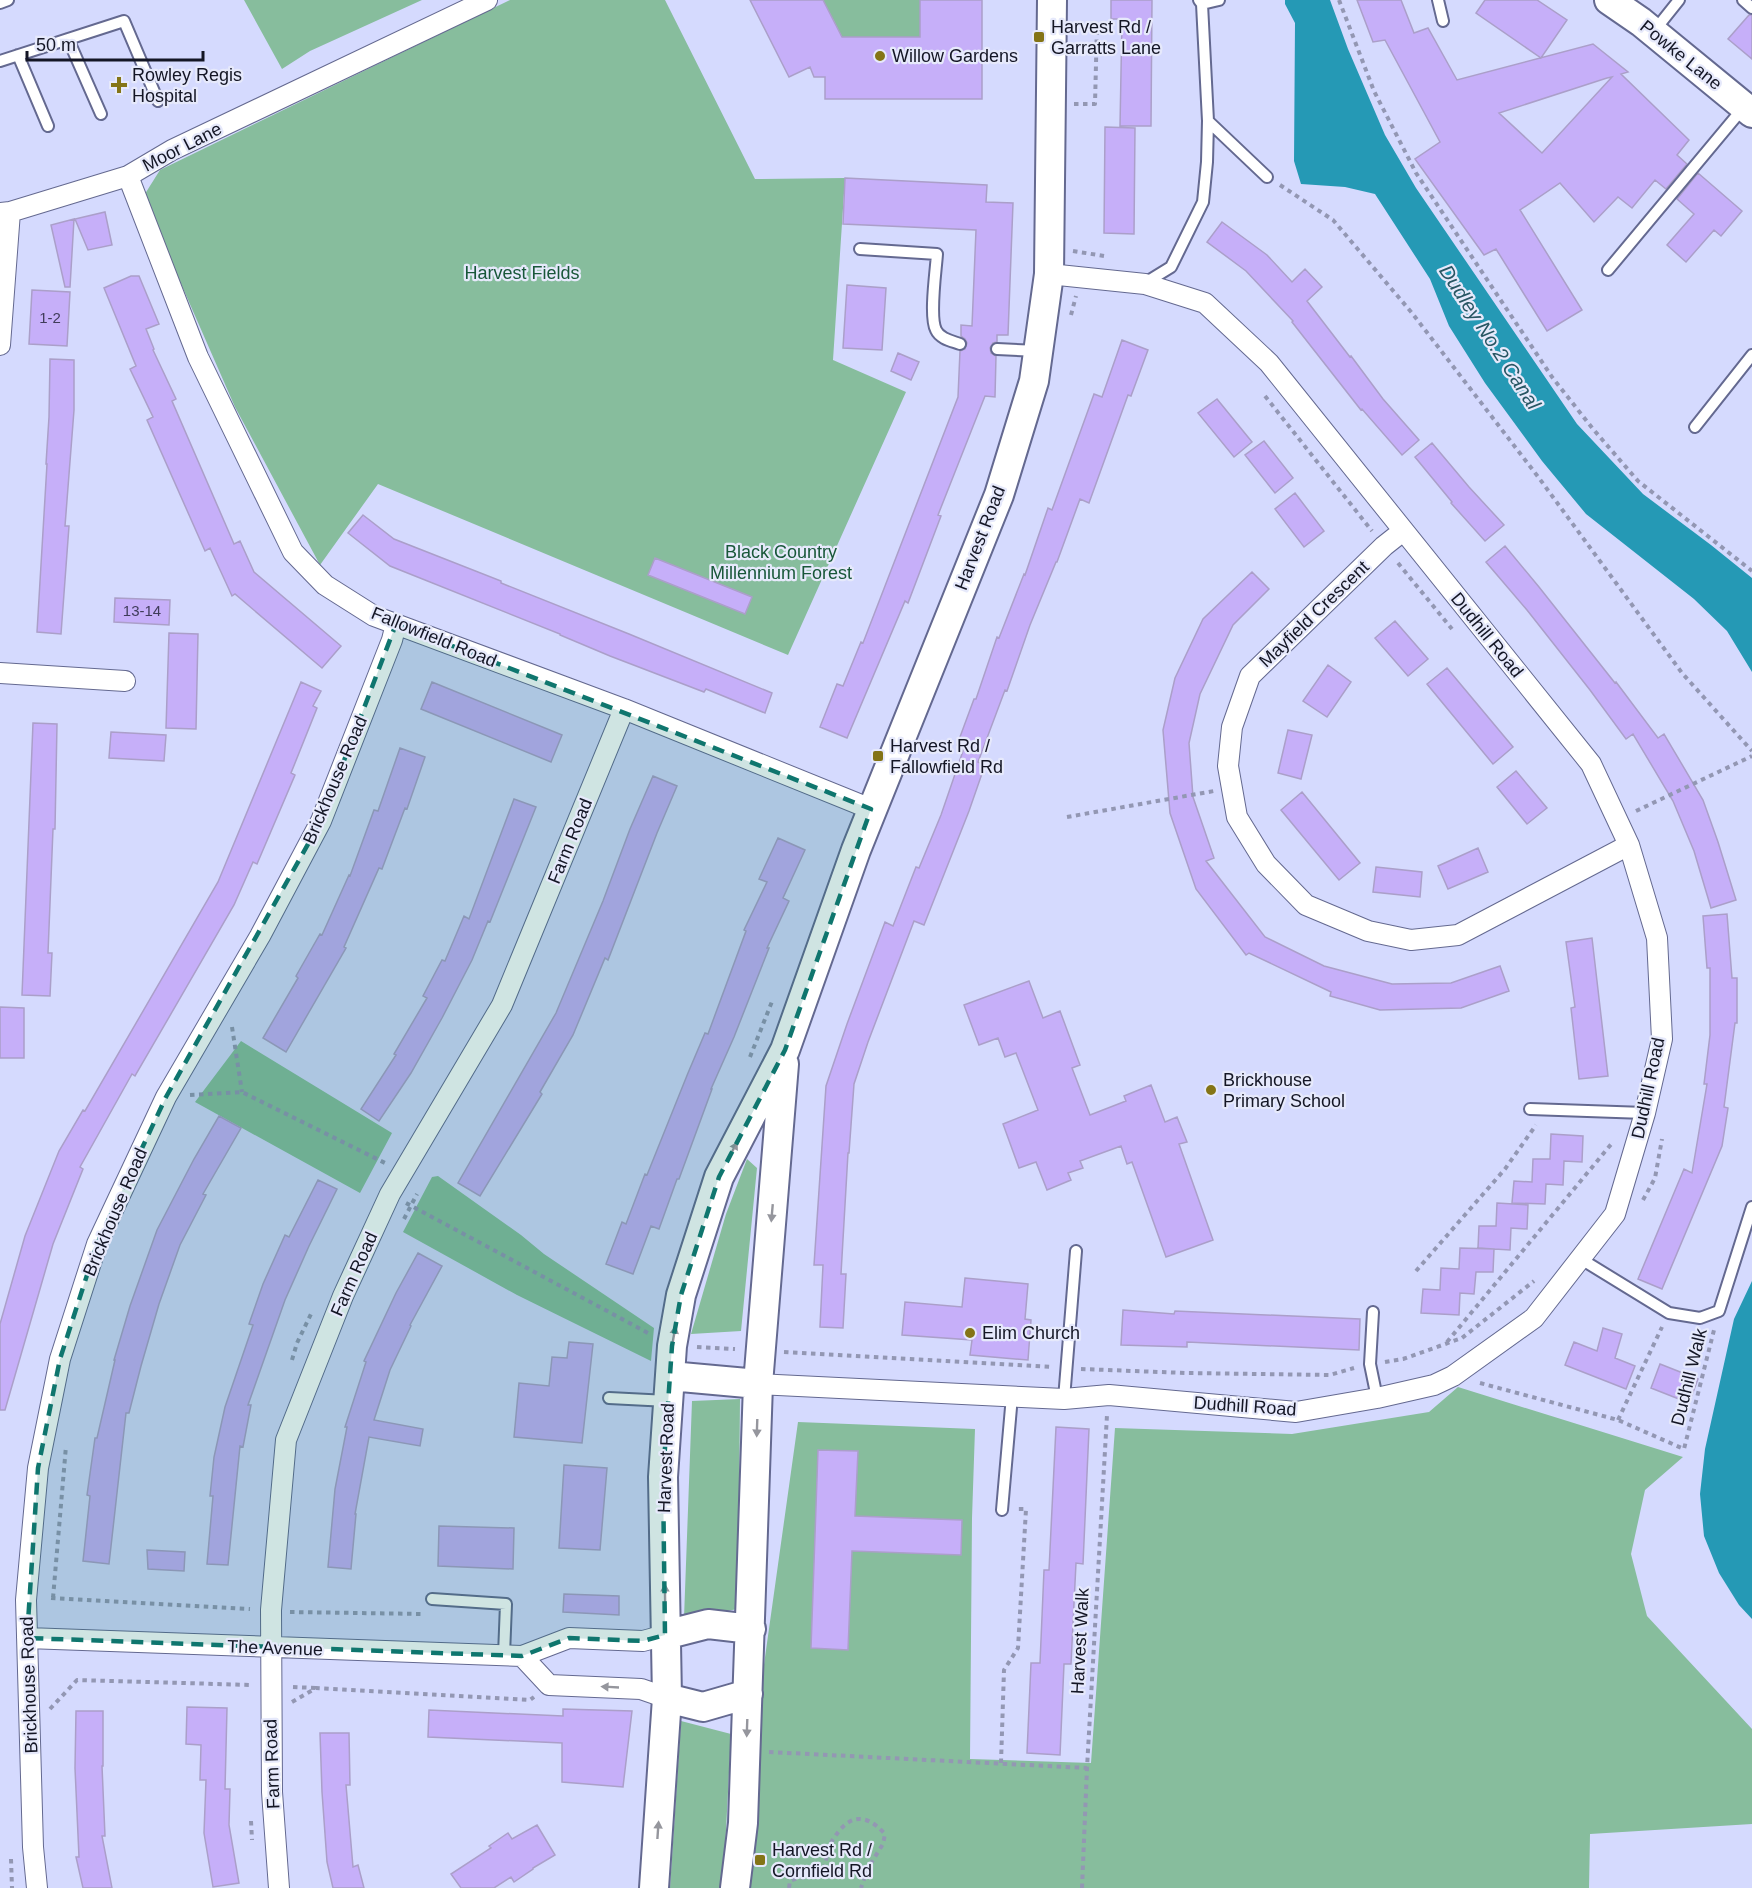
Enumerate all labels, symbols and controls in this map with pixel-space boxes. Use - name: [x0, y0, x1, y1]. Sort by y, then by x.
- street label: Powke Lane: [1636, 16, 1726, 94]
- place label: Harvest Rd / Garratts Lane: [1051, 17, 1161, 58]
- scale bar: [27, 24, 202, 62]
- marker: Harvest Rd / Garratts Lane: [1032, 30, 1046, 44]
- text: 50 m: [36, 35, 76, 55]
- place label: Willow Gardens: [892, 46, 1018, 66]
- marker: Willow Gardens: [873, 49, 887, 63]
- place label: Rowley Regis Hospital: [132, 65, 242, 106]
- marker: Rowley Regis Hospital: [110, 76, 128, 94]
- street label: Moor Lane: [139, 119, 225, 175]
- water label: Dudley No.2 Canal: [1435, 261, 1545, 414]
- park label: Harvest Fields: [464, 263, 580, 283]
- house number: 1-2: [39, 309, 61, 326]
- street label: Harvest Road: [951, 483, 1009, 593]
- park label: Black Country Millennium Forest: [710, 542, 852, 583]
- street label: Mayfield Crescent: [1255, 557, 1373, 671]
- street label: Dudhill Road: [1447, 589, 1527, 681]
- house number: 13-14: [123, 602, 161, 619]
- street label: Fallowfield Road: [369, 603, 499, 671]
- street label: Brickhouse Road: [299, 713, 371, 847]
- place label: Harvest Rd / Fallowfield Rd: [890, 736, 1003, 777]
- marker: Harvest Rd / Fallowfield Rd: [871, 749, 885, 763]
- street label: Farm Road: [544, 796, 596, 886]
- street label: Dudhill Road: [1628, 1036, 1668, 1140]
- place label: Brickhouse Primary School: [1223, 1070, 1345, 1111]
- marker: Brickhouse Primary School: [1204, 1083, 1218, 1097]
- one-way arrow: [728, 1142, 738, 1159]
- street label: Brickhouse Road: [79, 1145, 151, 1279]
- one-way arrow: [767, 1204, 777, 1223]
- street label: Farm Road: [327, 1229, 381, 1319]
- place label: Elim Church: [982, 1323, 1080, 1343]
- street label: Dudhill Walk: [1667, 1325, 1711, 1428]
- one-way arrow: [670, 1326, 679, 1345]
- marker: Elim Church: [963, 1326, 977, 1340]
- street label: Dudhill Road: [1193, 1392, 1297, 1420]
- street label: Harvest Road: [654, 1403, 678, 1513]
- one-way arrow: [752, 1419, 761, 1438]
- one-way arrow: [660, 1583, 670, 1602]
- street label: Harvest Walk: [1067, 1586, 1093, 1695]
- street label: Brickhouse Road: [17, 1616, 41, 1754]
- street label: The Avenue: [227, 1636, 323, 1660]
- one-way arrow: [600, 1683, 619, 1692]
- street label: Farm Road: [260, 1719, 284, 1809]
- one-way arrow: [742, 1719, 751, 1738]
- one-way arrow: [653, 1820, 663, 1839]
- place label: Harvest Rd / Cornfield Rd: [772, 1840, 872, 1881]
- marker: Harvest Rd / Cornfield Rd: [753, 1853, 767, 1867]

